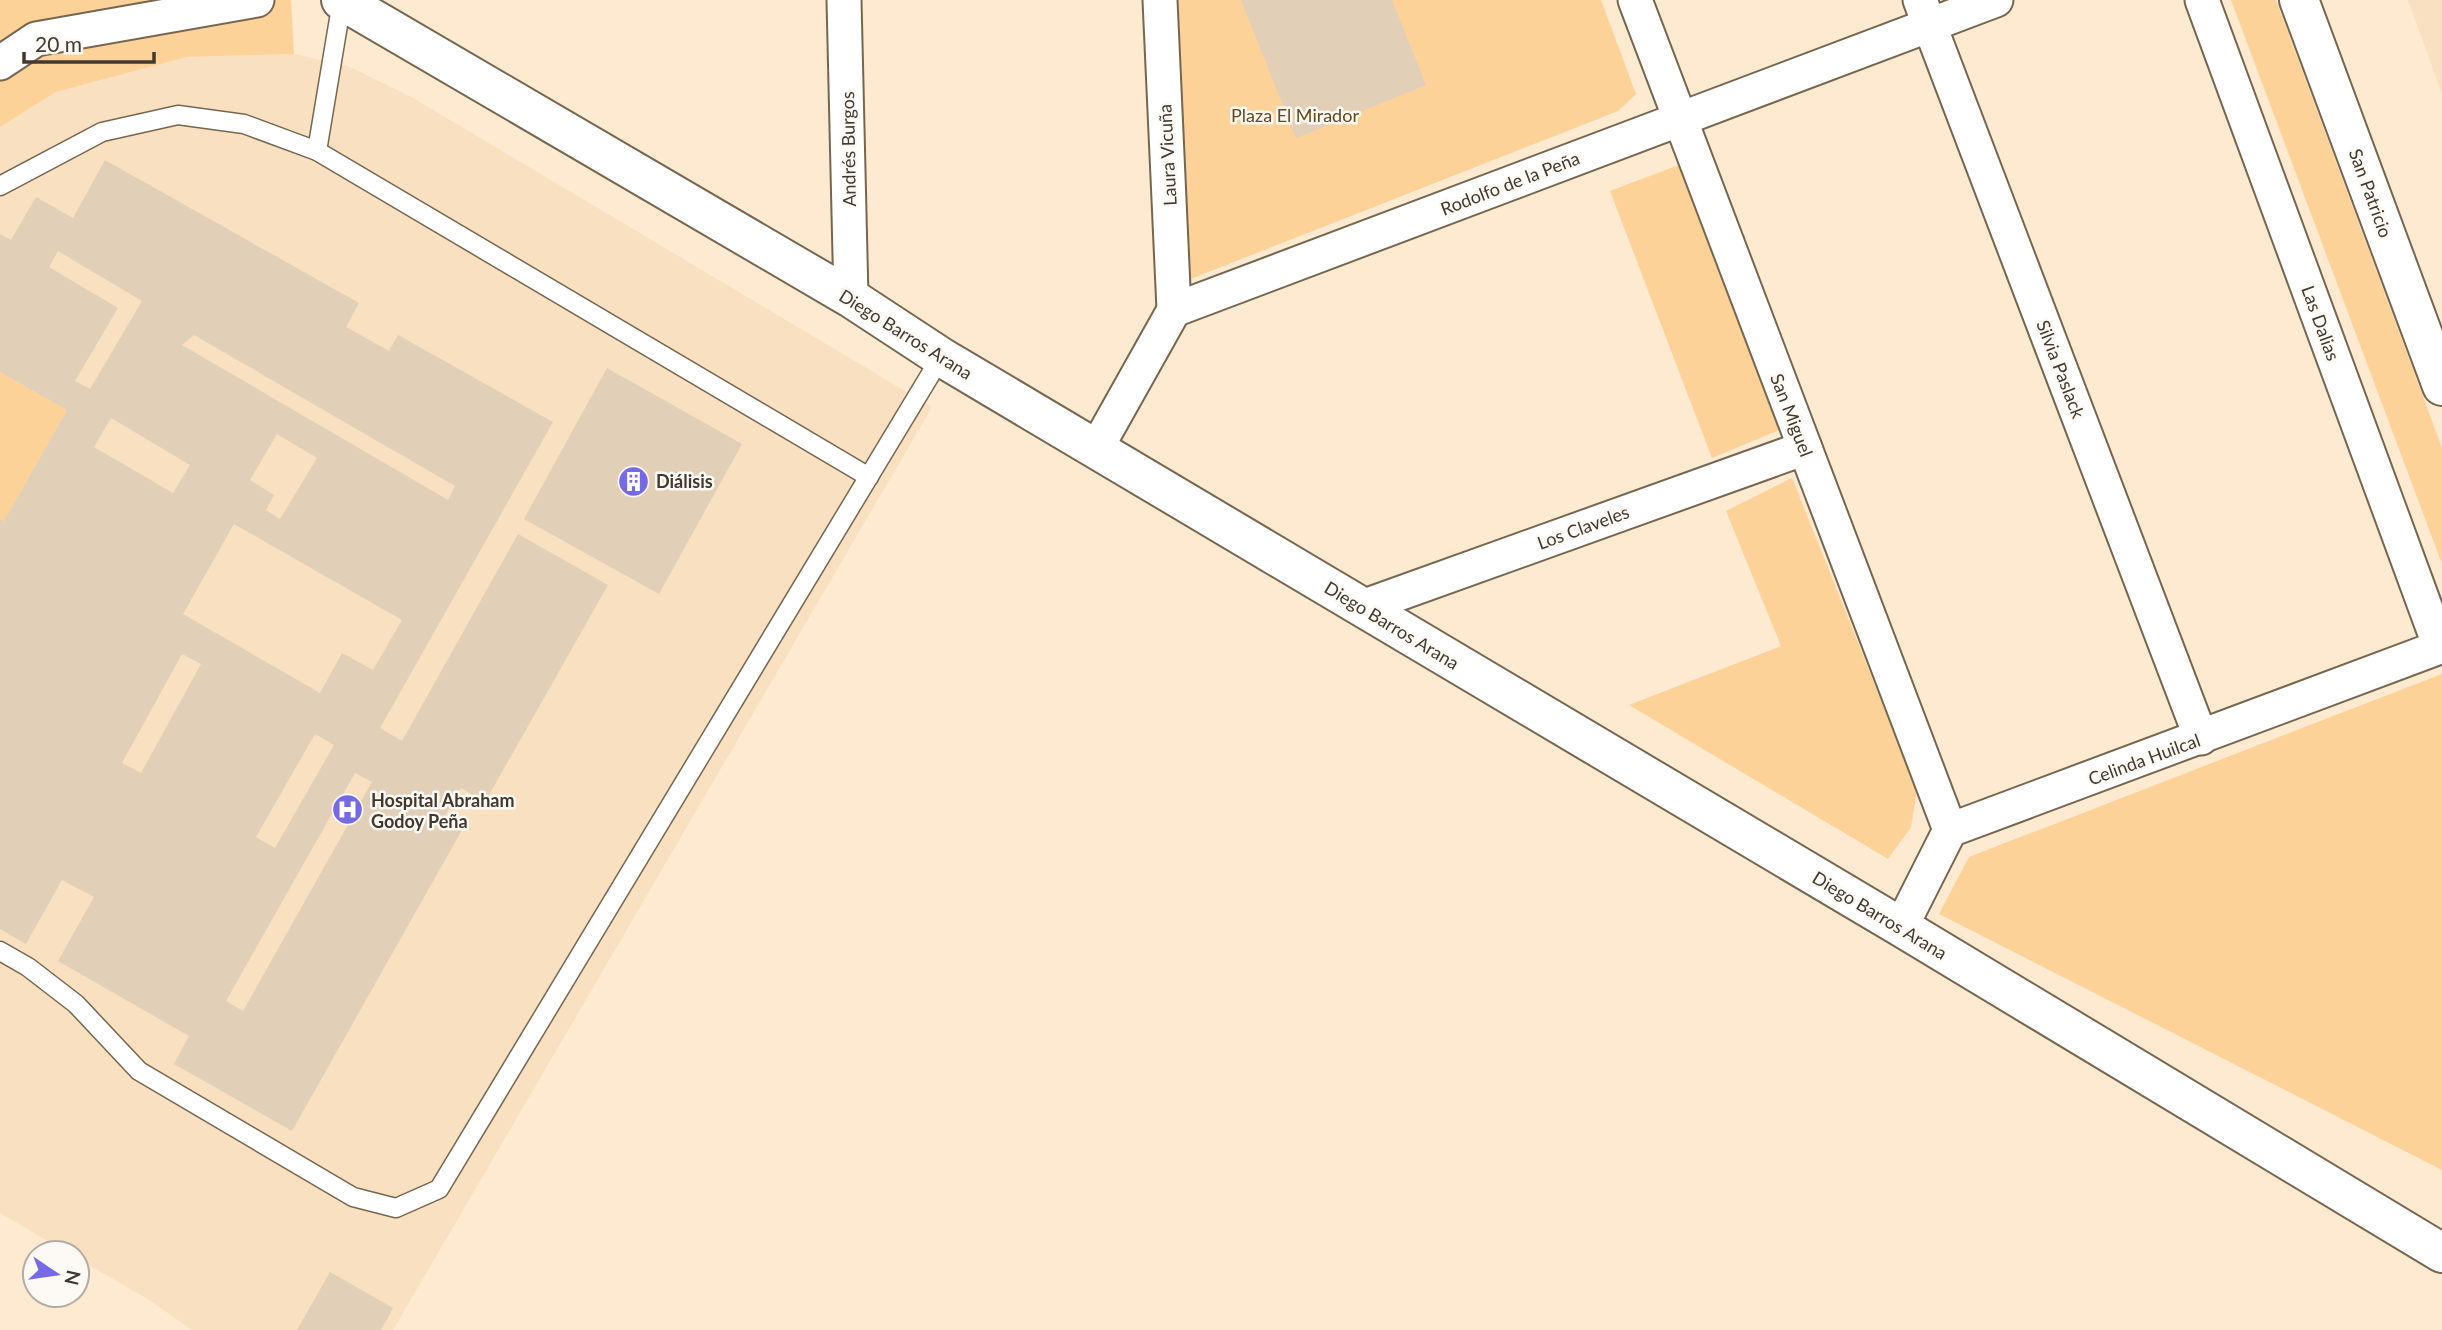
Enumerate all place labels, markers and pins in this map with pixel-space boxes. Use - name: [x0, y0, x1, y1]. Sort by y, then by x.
- building icon: Diálisis: [616, 464, 650, 498]
- place label: Diálisis: [656, 470, 713, 492]
- place label: Hospital Abraham Godoy Peña: [371, 789, 515, 832]
- hospital icon: Hospital Abraham Godoy Peña: [331, 793, 365, 827]

